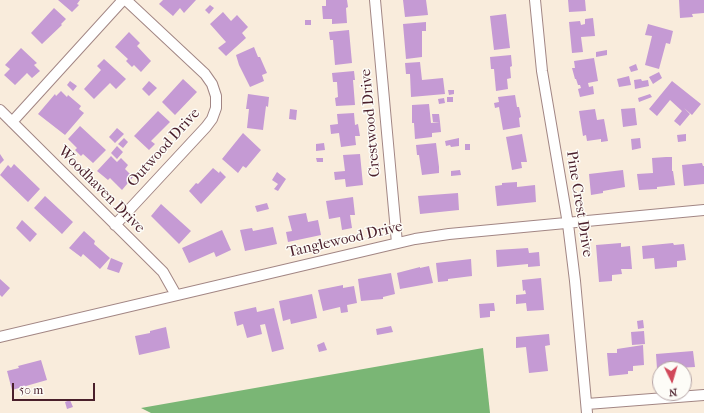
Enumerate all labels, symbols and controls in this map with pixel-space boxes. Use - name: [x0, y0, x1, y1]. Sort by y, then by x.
- street label: Crestwood Drive: [357, 68, 385, 178]
- street label: Outwood Drive: [124, 105, 204, 191]
- street label: Woodhaven Drive: [54, 143, 148, 237]
- street label: Pine Crest Drive: [562, 150, 596, 258]
- street label: Tanglewood Drive: [286, 218, 404, 262]
- north arrow: [652, 361, 692, 401]
- scale bar: [14, 375, 97, 401]
- text: 50 m: [19, 383, 43, 397]
- text: N: [668, 386, 678, 399]

